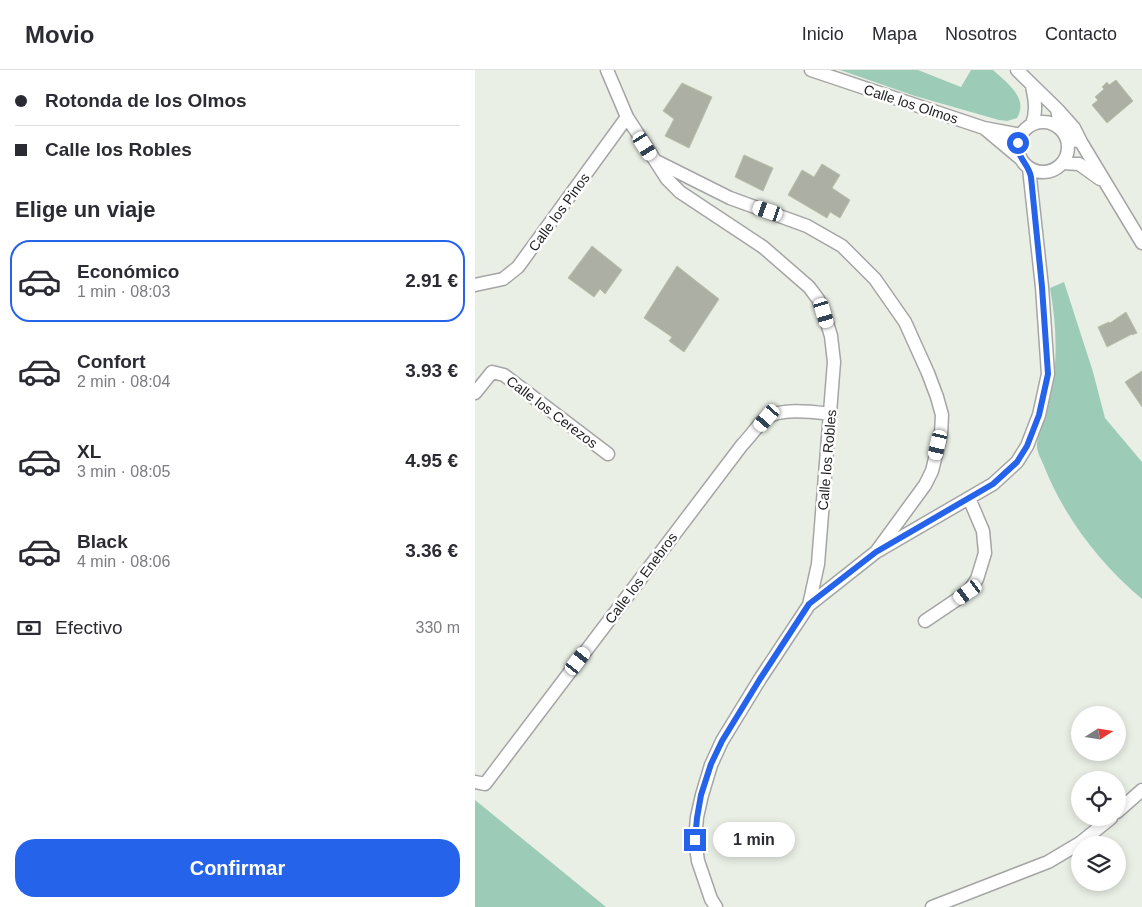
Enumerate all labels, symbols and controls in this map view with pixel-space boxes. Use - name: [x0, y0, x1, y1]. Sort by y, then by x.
- text: Movio: [25, 21, 94, 48]
- text: Inicio: [802, 24, 844, 44]
- text: Mapa: [872, 24, 917, 44]
- text: Nosotros: [945, 24, 1017, 44]
- text: Contacto: [1045, 24, 1117, 44]
- street label: Calle los Olmos: [862, 81, 960, 127]
- text: Rotonda de los Olmos: [45, 90, 247, 111]
- car: [630, 129, 659, 163]
- route start: [1007, 132, 1029, 154]
- text: Calle los Robles: [45, 139, 192, 160]
- street label: Calle los Pinos: [525, 170, 593, 254]
- text: Elige un viaje: [15, 197, 156, 222]
- car: [751, 199, 784, 223]
- icon: car: [17, 259, 62, 304]
- text: Económico: [77, 261, 179, 282]
- text: 2.91 €: [405, 270, 458, 291]
- text: 1 min · 08:03: [77, 283, 170, 300]
- car: [812, 296, 835, 330]
- icon: car: [17, 349, 62, 394]
- text: Confort: [77, 351, 146, 372]
- text: 3.93 €: [405, 360, 458, 381]
- text: 2 min · 08:04: [77, 373, 170, 390]
- street label: Calle los Cerezos: [503, 373, 601, 451]
- car: [751, 402, 782, 434]
- street label: Calle los Robles: [815, 409, 839, 511]
- car: [927, 429, 948, 461]
- icon: car: [17, 439, 62, 484]
- text: XL: [77, 441, 101, 462]
- text: 4.95 €: [405, 450, 458, 471]
- text: 3 min · 08:05: [77, 463, 170, 480]
- icon: car: [17, 529, 62, 574]
- street label: Calle los Enebros: [602, 529, 680, 627]
- text: Black: [77, 531, 128, 552]
- text: 3.36 €: [405, 540, 458, 561]
- text: 4 min · 08:06: [77, 553, 170, 570]
- car: [951, 577, 984, 607]
- icon: cash: [15, 614, 43, 642]
- text: Efectivo: [55, 617, 123, 638]
- text: 330 m: [416, 619, 460, 636]
- car: [562, 645, 593, 677]
- north arrow: [1071, 706, 1126, 761]
- map controls: [1071, 706, 1126, 891]
- button: locate: [1071, 771, 1126, 826]
- callout: 1 min: [713, 822, 795, 858]
- route end: [684, 829, 706, 851]
- text: 1 min: [733, 831, 775, 848]
- button: layers: [1071, 836, 1126, 891]
- button: Confirmar: [15, 839, 460, 897]

